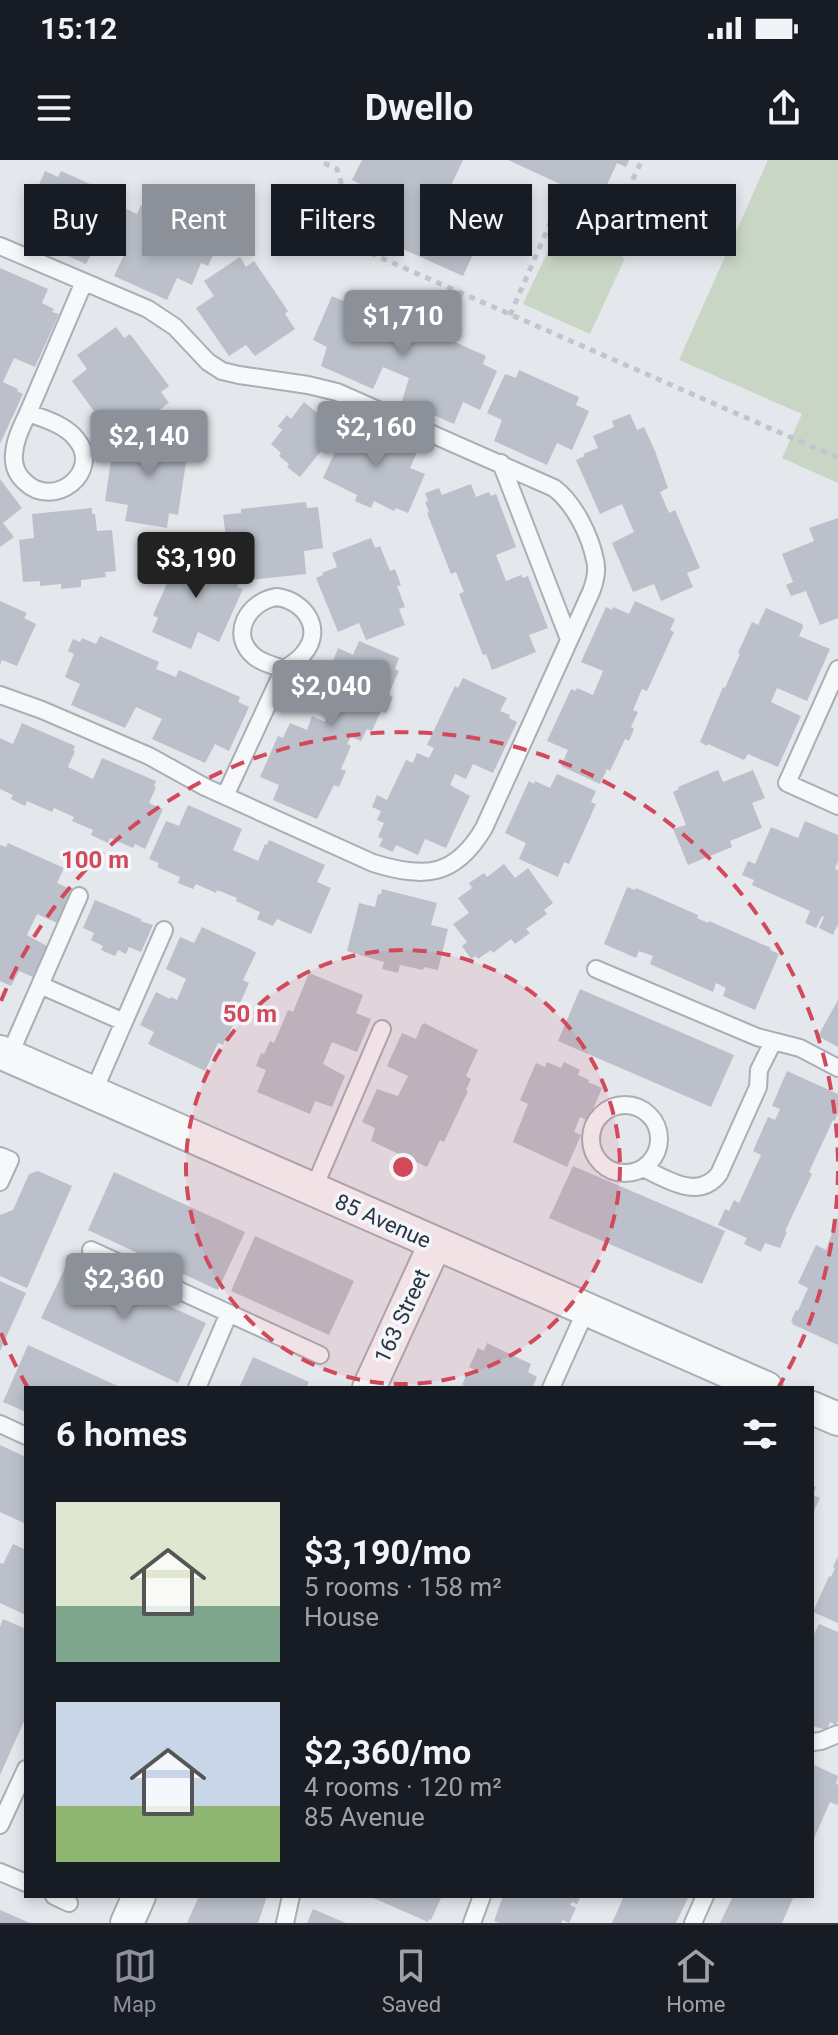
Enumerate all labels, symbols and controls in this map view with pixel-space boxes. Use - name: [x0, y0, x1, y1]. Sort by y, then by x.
- text: 15:12: [40, 11, 117, 46]
- icon: menu: [32, 86, 76, 130]
- icon: share: [762, 86, 806, 130]
- text: Dwello: [365, 87, 473, 129]
- chip: Buy: [24, 184, 126, 256]
- chip: Rent: [142, 184, 255, 256]
- chip: Filters: [271, 184, 404, 256]
- chip: New: [420, 184, 532, 256]
- chip: Apartment: [548, 184, 736, 256]
- pin: $1,710: [338, 290, 468, 358]
- text: $1,710: [363, 301, 443, 331]
- pin: $2,160: [311, 401, 441, 469]
- pin: $2,140: [84, 410, 214, 478]
- text: $2,160: [336, 412, 416, 442]
- text: $2,140: [109, 421, 189, 451]
- pin: $3,190: [131, 532, 261, 600]
- text: $3,190: [156, 543, 236, 573]
- pin: $2,040: [266, 660, 396, 728]
- text: $2,040: [291, 671, 371, 701]
- text: 100 m: [61, 846, 129, 874]
- text: 50 m: [223, 1000, 277, 1028]
- centre of rings: [389, 1153, 417, 1181]
- street label: 85 Avenue: [331, 1189, 435, 1253]
- pin: $2,360: [59, 1253, 189, 1321]
- text: $2,360: [84, 1264, 164, 1294]
- street label: 163 Street: [369, 1265, 435, 1367]
- icon: filters: [738, 1412, 782, 1456]
- text: 6 homes: [56, 1414, 187, 1454]
- text: $3,190/mo: [304, 1532, 471, 1572]
- icon: home: [120, 1534, 216, 1630]
- text: 5 rooms · 158 m²: [304, 1572, 502, 1602]
- text: House: [304, 1602, 379, 1632]
- text: $2,360/mo: [304, 1732, 471, 1772]
- icon: home: [120, 1734, 216, 1830]
- text: 4 rooms · 120 m²: [304, 1772, 502, 1802]
- text: 85 Avenue: [304, 1802, 425, 1832]
- tab: Map: [113, 1944, 157, 2017]
- tab: Saved: [382, 1944, 441, 2017]
- tab: Home: [666, 1944, 725, 2017]

